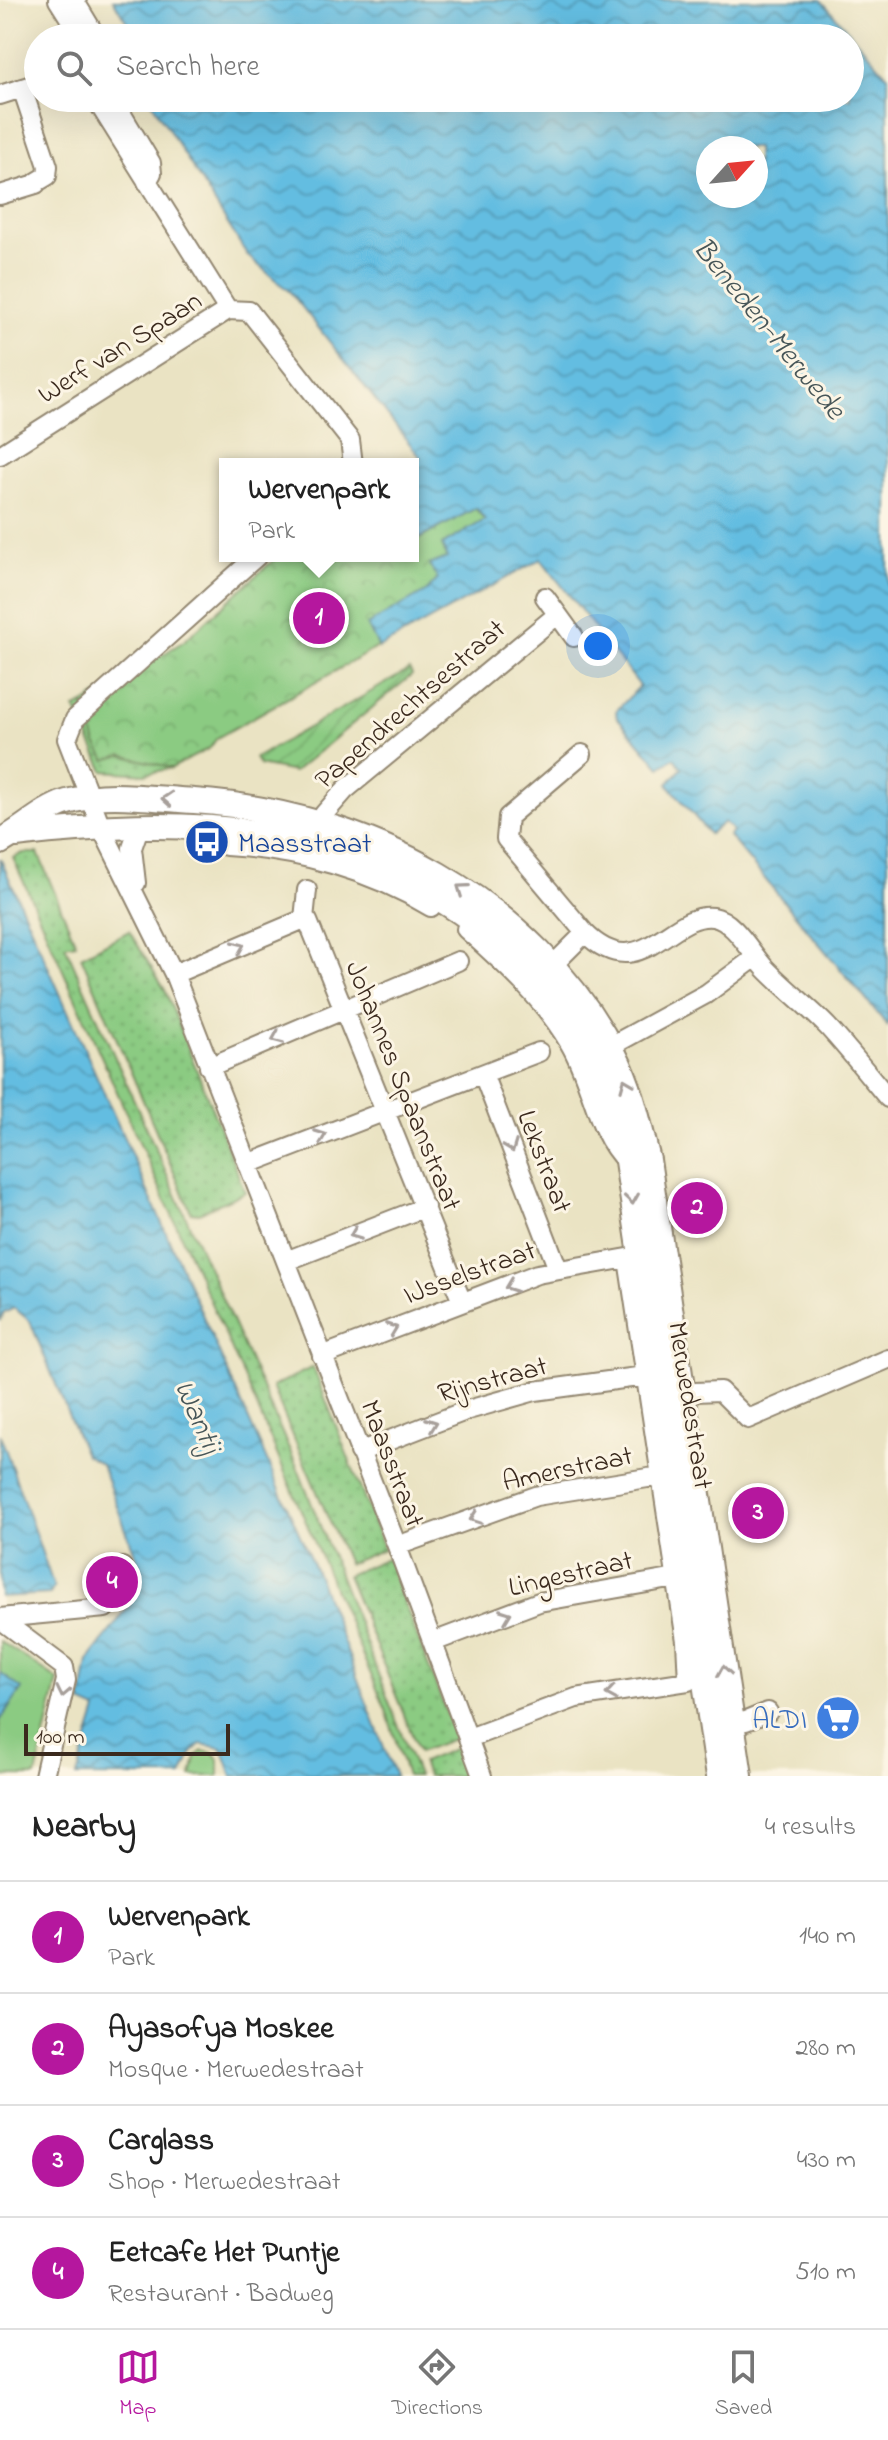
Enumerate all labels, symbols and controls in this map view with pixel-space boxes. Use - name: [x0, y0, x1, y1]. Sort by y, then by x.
- search box: [24, 24, 864, 112]
- icon: search: [52, 46, 96, 90]
- text: Search here: [116, 46, 260, 90]
- north arrow: [696, 136, 768, 208]
- water label: Beneden-Merwede: [681, 230, 856, 431]
- street label: Werf van Spaan: [31, 282, 211, 416]
- popup: [219, 458, 419, 562]
- text: Wervenpark: [248, 469, 390, 513]
- text: Park: [248, 513, 295, 551]
- pin: 1: [293, 588, 345, 648]
- street label: Papendrechtsestraat: [306, 611, 516, 801]
- your location: [578, 626, 618, 666]
- one-way arrow: [160, 791, 173, 808]
- bus stop icon: Maasstraat: [183, 818, 231, 866]
- place label: Maasstraat: [238, 825, 371, 866]
- one-way arrow: [456, 884, 470, 899]
- one-way arrow: [231, 940, 245, 956]
- street label: Johannes Spaanstraat: [333, 955, 471, 1218]
- one-way arrow: [271, 1028, 285, 1045]
- one-way arrow: [619, 1078, 636, 1092]
- street label: Lekstraat: [504, 1105, 581, 1220]
- one-way arrow: [313, 1130, 327, 1146]
- one-way arrow: [501, 1139, 518, 1153]
- pin: 2: [671, 1178, 723, 1238]
- one-way arrow: [623, 1192, 640, 1205]
- one-way arrow: [349, 1224, 363, 1241]
- street label: IJsselstraat: [398, 1231, 542, 1317]
- one-way arrow: [504, 1276, 518, 1293]
- street label: Merwedestraat: [655, 1319, 722, 1492]
- one-way arrow: [384, 1322, 398, 1338]
- street label: Rijnstraat: [434, 1347, 552, 1416]
- water label: Wantij: [161, 1374, 233, 1463]
- street label: Maasstraat: [348, 1395, 434, 1534]
- one-way arrow: [424, 1417, 438, 1434]
- street label: Amerstraat: [499, 1437, 637, 1504]
- pin: 3: [732, 1483, 784, 1543]
- one-way arrow: [469, 1508, 483, 1525]
- street label: Lingestraat: [505, 1541, 637, 1610]
- pin: 4: [86, 1552, 138, 1612]
- one-way arrow: [498, 1608, 512, 1625]
- one-way arrow: [716, 1664, 733, 1678]
- one-way arrow: [604, 1683, 617, 1700]
- one-way arrow: [55, 1685, 72, 1699]
- supermarket icon: ALDI: [814, 1694, 862, 1742]
- place label: ALDI: [752, 1701, 807, 1742]
- scale bar: [24, 1720, 230, 1756]
- text: 100 m: [36, 1722, 85, 1754]
- text: Nearby: [32, 1803, 136, 1853]
- text: 4 results: [765, 1809, 856, 1847]
- text: Wervenpark: [108, 1896, 250, 1940]
- text: 1: [54, 1918, 62, 1956]
- text: 140 m: [799, 1918, 856, 1956]
- text: Park: [108, 1940, 155, 1978]
- text: Ayasofya Moskee: [108, 2008, 334, 2052]
- text: 2: [52, 2030, 64, 2068]
- text: 280 m: [795, 2030, 856, 2068]
- text: Mosque · Merwedestraat: [108, 2052, 364, 2090]
- text: Carglass: [108, 2120, 214, 2164]
- text: 3: [53, 2142, 63, 2180]
- text: 430 m: [797, 2142, 856, 2180]
- text: Shop · Merwedestraat: [108, 2164, 341, 2202]
- text: Eetcafe Het Puntje: [108, 2232, 339, 2276]
- text: 4: [53, 2254, 63, 2292]
- text: 510 m: [795, 2254, 856, 2292]
- text: Restaurant · Badweg: [108, 2276, 334, 2314]
- tab: Map: [116, 2345, 160, 2425]
- tab: Directions: [392, 2345, 483, 2425]
- tab: Saved: [715, 2345, 772, 2425]

